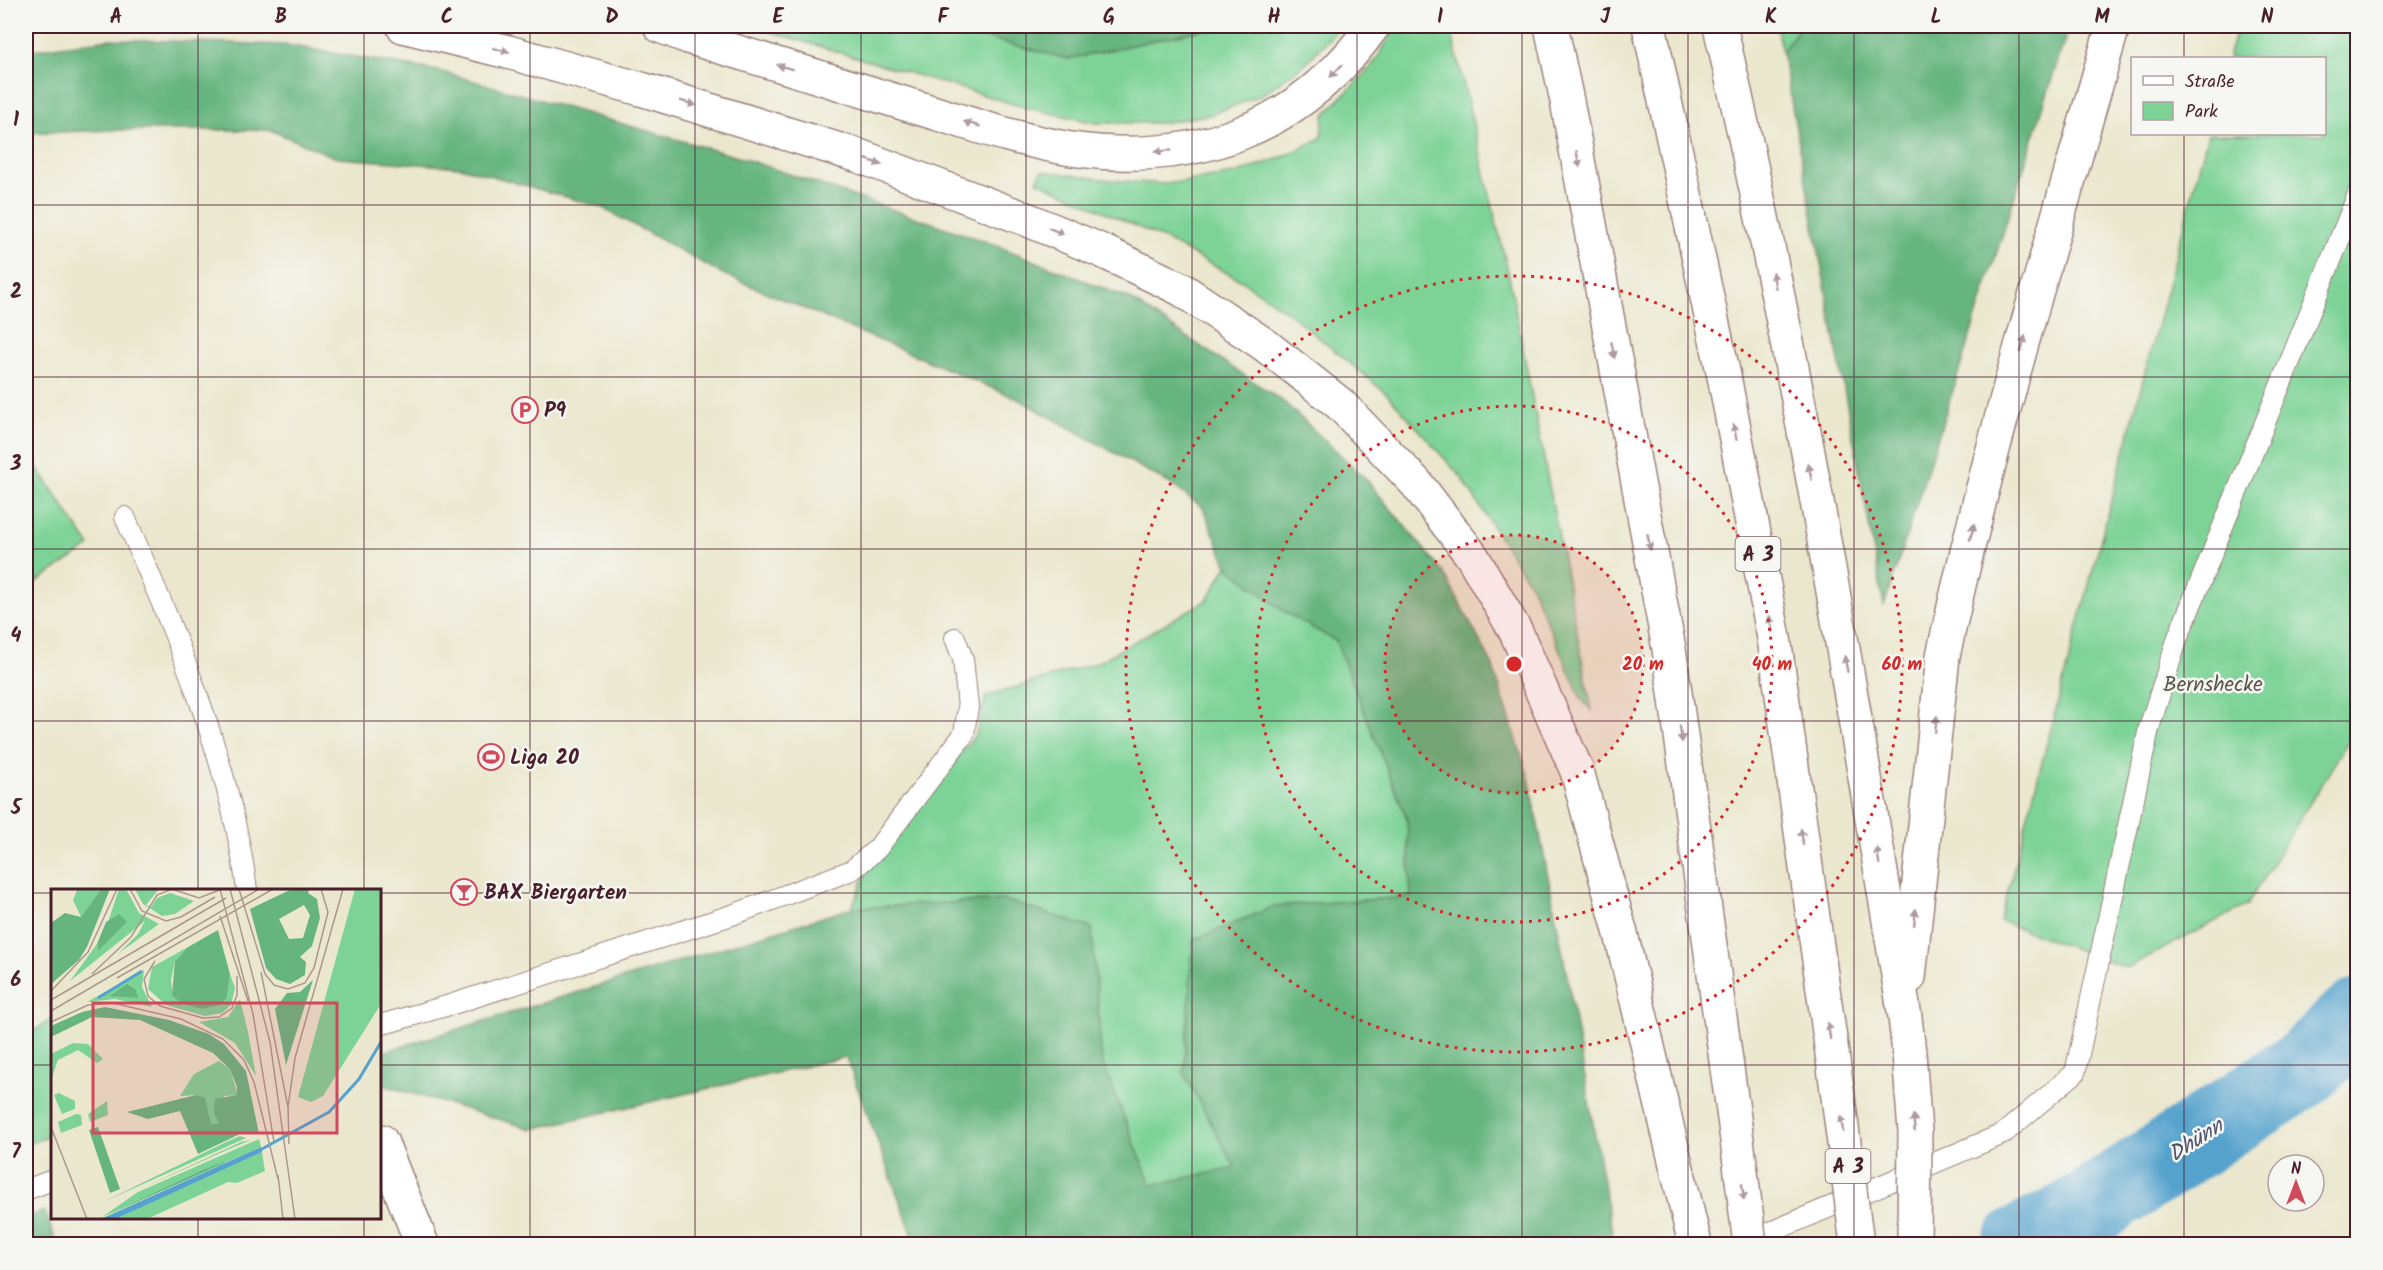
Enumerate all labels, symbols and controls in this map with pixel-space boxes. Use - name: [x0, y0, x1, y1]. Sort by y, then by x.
- text: A: [110, 2, 122, 34]
- text: B: [275, 2, 287, 34]
- text: C: [441, 2, 453, 34]
- text: D: [605, 2, 619, 34]
- text: E: [772, 2, 784, 34]
- text: F: [938, 2, 950, 34]
- text: G: [1103, 2, 1115, 34]
- text: H: [1267, 2, 1281, 34]
- text: I: [1437, 2, 1443, 34]
- text: J: [1600, 2, 1611, 34]
- text: K: [1765, 2, 1777, 34]
- text: L: [1931, 2, 1941, 34]
- text: M: [2094, 2, 2110, 34]
- text: N: [2261, 2, 2274, 34]
- one-way arrow: [491, 45, 510, 55]
- legend: [2131, 57, 2326, 135]
- one-way arrow: [776, 62, 794, 71]
- one-way arrow: [1329, 63, 1343, 77]
- text: Straße: [2185, 68, 2235, 97]
- text: Park: [2185, 98, 2218, 127]
- one-way arrow: [679, 99, 697, 108]
- text: 1: [13, 105, 19, 137]
- one-way arrow: [962, 119, 980, 128]
- one-way arrow: [1154, 146, 1173, 156]
- one-way arrow: [1574, 149, 1583, 168]
- one-way arrow: [865, 158, 883, 167]
- one-way arrow: [1047, 227, 1065, 236]
- one-way arrow: [1770, 271, 1779, 290]
- text: 2: [10, 277, 22, 309]
- one-way arrow: [2019, 335, 2028, 353]
- one-way arrow: [1609, 341, 1618, 360]
- parking icon: P9: [510, 395, 540, 425]
- place label: P9: [544, 395, 567, 428]
- one-way arrow: [1730, 422, 1739, 441]
- text: 3: [10, 449, 22, 481]
- one-way arrow: [1805, 462, 1814, 481]
- one-way arrow: [1968, 523, 1977, 541]
- one-way arrow: [1645, 533, 1654, 552]
- road number: A 3: [1736, 537, 1780, 571]
- one-way arrow: [1766, 614, 1775, 633]
- text: 4: [11, 621, 22, 653]
- text: 20 m: [1622, 651, 1664, 680]
- text: 40 m: [1752, 651, 1793, 680]
- text: 60 m: [1882, 651, 1923, 680]
- centre of rings: [1504, 654, 1524, 674]
- one-way arrow: [1841, 654, 1850, 673]
- park label: Bernshecke: [2163, 669, 2263, 702]
- one-way arrow: [1931, 714, 1941, 733]
- one-way arrow: [1676, 725, 1686, 744]
- sports icon: Liga 20: [476, 742, 506, 772]
- place label: Liga 20: [510, 742, 579, 775]
- text: 5: [10, 793, 23, 825]
- one-way arrow: [1797, 828, 1807, 847]
- one-way arrow: [1873, 846, 1882, 865]
- bar icon: BAX Biergarten: [449, 877, 479, 907]
- place label: BAX Biergarten: [484, 877, 627, 910]
- inset map: [51, 889, 381, 1219]
- one-way arrow: [1911, 908, 1920, 927]
- text: 6: [11, 965, 22, 997]
- one-way arrow: [1825, 1021, 1834, 1040]
- water label: Dhünn: [2162, 1109, 2233, 1172]
- one-way arrow: [1837, 1114, 1847, 1133]
- one-way arrow: [1910, 1114, 1919, 1133]
- text: 7: [11, 1137, 21, 1169]
- road number: A 3: [1826, 1149, 1870, 1183]
- north arrow: [2266, 1153, 2326, 1213]
- text: N: [2291, 1157, 2301, 1182]
- one-way arrow: [1739, 1183, 1748, 1202]

